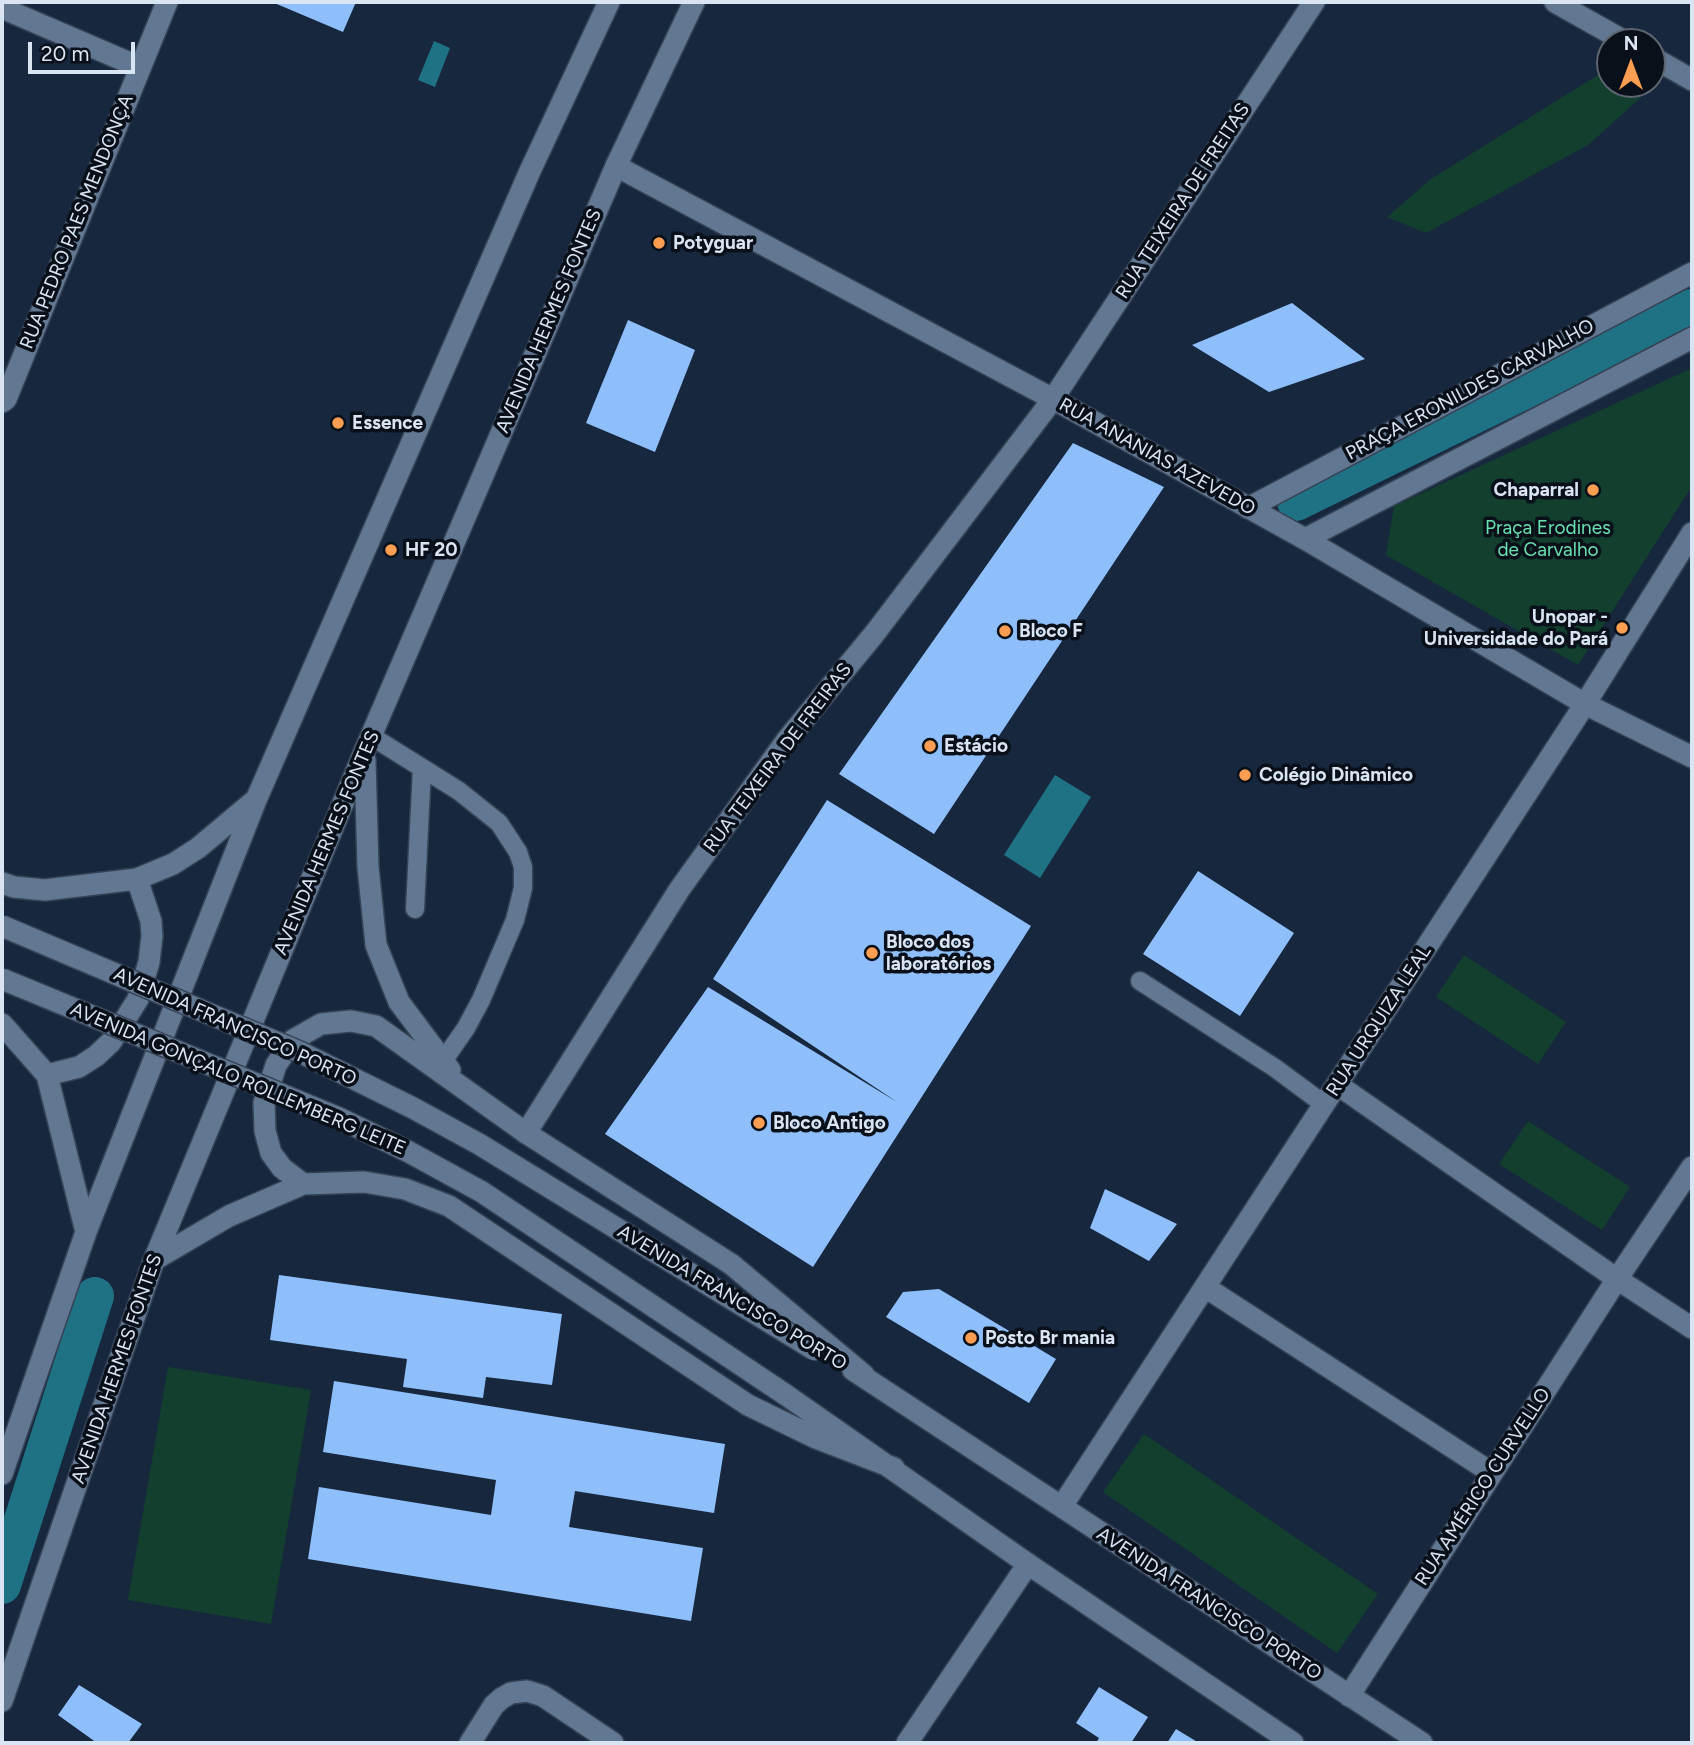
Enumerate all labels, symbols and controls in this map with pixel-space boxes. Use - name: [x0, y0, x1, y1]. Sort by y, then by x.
- scale bar: [32, 28, 138, 72]
- north arrow: [1596, 28, 1666, 98]
- text: N: [1624, 32, 1638, 55]
- text: 20 m: [41, 41, 89, 66]
- street label: RUA PEDRO PAES MENDONÇA: [15, 92, 139, 352]
- street label: RUA TEIXEIRA DE FREITAS: [1111, 99, 1255, 303]
- street label: AVENIDA HERMES FONTES: [491, 206, 607, 436]
- place label: Potyguar: [673, 232, 753, 254]
- marker: Potyguar: [651, 235, 667, 251]
- street label: PRAÇA ERONILDES CARVALHO: [1342, 315, 1598, 465]
- street label: RUA ANANIAS AZEVEDO: [1055, 393, 1259, 521]
- place label: Essence: [352, 412, 423, 434]
- marker: Essence: [330, 415, 346, 431]
- place label: Chaparral: [1494, 479, 1579, 501]
- marker: Chaparral: [1585, 482, 1601, 498]
- park label: Praça Erodines de Carvalho: [1485, 517, 1611, 561]
- place label: HF 20: [405, 539, 458, 561]
- marker: HF 20: [383, 542, 399, 558]
- place label: Unopar - Universidade do Pará: [1424, 606, 1608, 650]
- place label: Bloco F: [1019, 620, 1083, 642]
- marker: Unopar - Universidade do Pará: [1614, 620, 1630, 636]
- marker: Bloco F: [997, 623, 1013, 639]
- street label: RUA TEIXEIRA DE FREIRAS: [699, 659, 857, 857]
- street label: AVENIDA HERMES FONTES: [269, 728, 385, 958]
- place label: Estácio: [944, 735, 1008, 757]
- marker: Estácio: [922, 738, 938, 754]
- place label: Colégio Dinâmico: [1259, 764, 1413, 786]
- marker: Colégio Dinâmico: [1237, 767, 1253, 783]
- place label: Bloco dos laboratórios: [886, 931, 991, 975]
- street label: RUA URQUIZA LEAL: [1322, 941, 1436, 1101]
- marker: Bloco dos laboratórios: [864, 945, 880, 961]
- street label: AVENIDA FRANCISCO PORTO: [110, 963, 360, 1091]
- street label: AVENIDA GONÇALO ROLLEMBERG LEITE: [67, 998, 409, 1160]
- place label: Bloco Antigo: [773, 1112, 886, 1134]
- marker: Bloco Antigo: [751, 1115, 767, 1131]
- street label: AVENIDA FRANCISCO PORTO: [613, 1220, 851, 1376]
- street label: AVENIDA HERMES FONTES: [67, 1251, 167, 1487]
- place label: Posto Br mania: [985, 1327, 1115, 1349]
- marker: Posto Br mania: [963, 1330, 979, 1346]
- street label: RUA AMÉRICO CURVELLO: [1411, 1384, 1555, 1590]
- street label: AVENIDA FRANCISCO PORTO: [1092, 1523, 1326, 1685]

